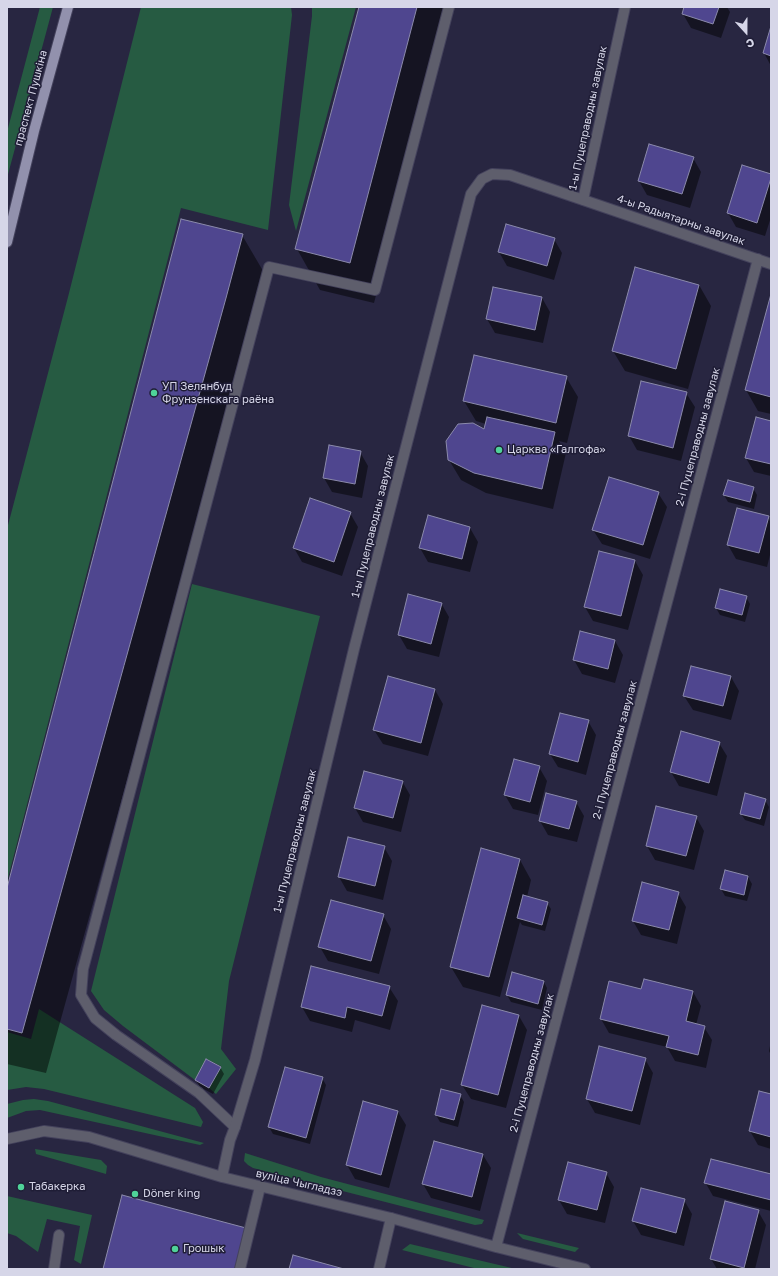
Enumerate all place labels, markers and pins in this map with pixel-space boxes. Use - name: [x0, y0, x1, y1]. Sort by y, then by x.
- place label: УП Зелянбуд Фрунзенскага раёна: [162, 380, 274, 406]
- marker: УП Зелянбуд Фрунзенскага раёна: [149, 388, 159, 398]
- place label: Царква «Галгофа»: [507, 443, 606, 457]
- marker: Царква «Галгофа»: [494, 445, 504, 455]
- place label: Табакерка: [29, 1180, 85, 1194]
- marker: Табакерка: [16, 1182, 26, 1192]
- place label: Döner king: [143, 1187, 200, 1201]
- marker: Döner king: [130, 1189, 140, 1199]
- place label: Грошык: [183, 1242, 225, 1256]
- marker: Грошык: [170, 1244, 180, 1254]

